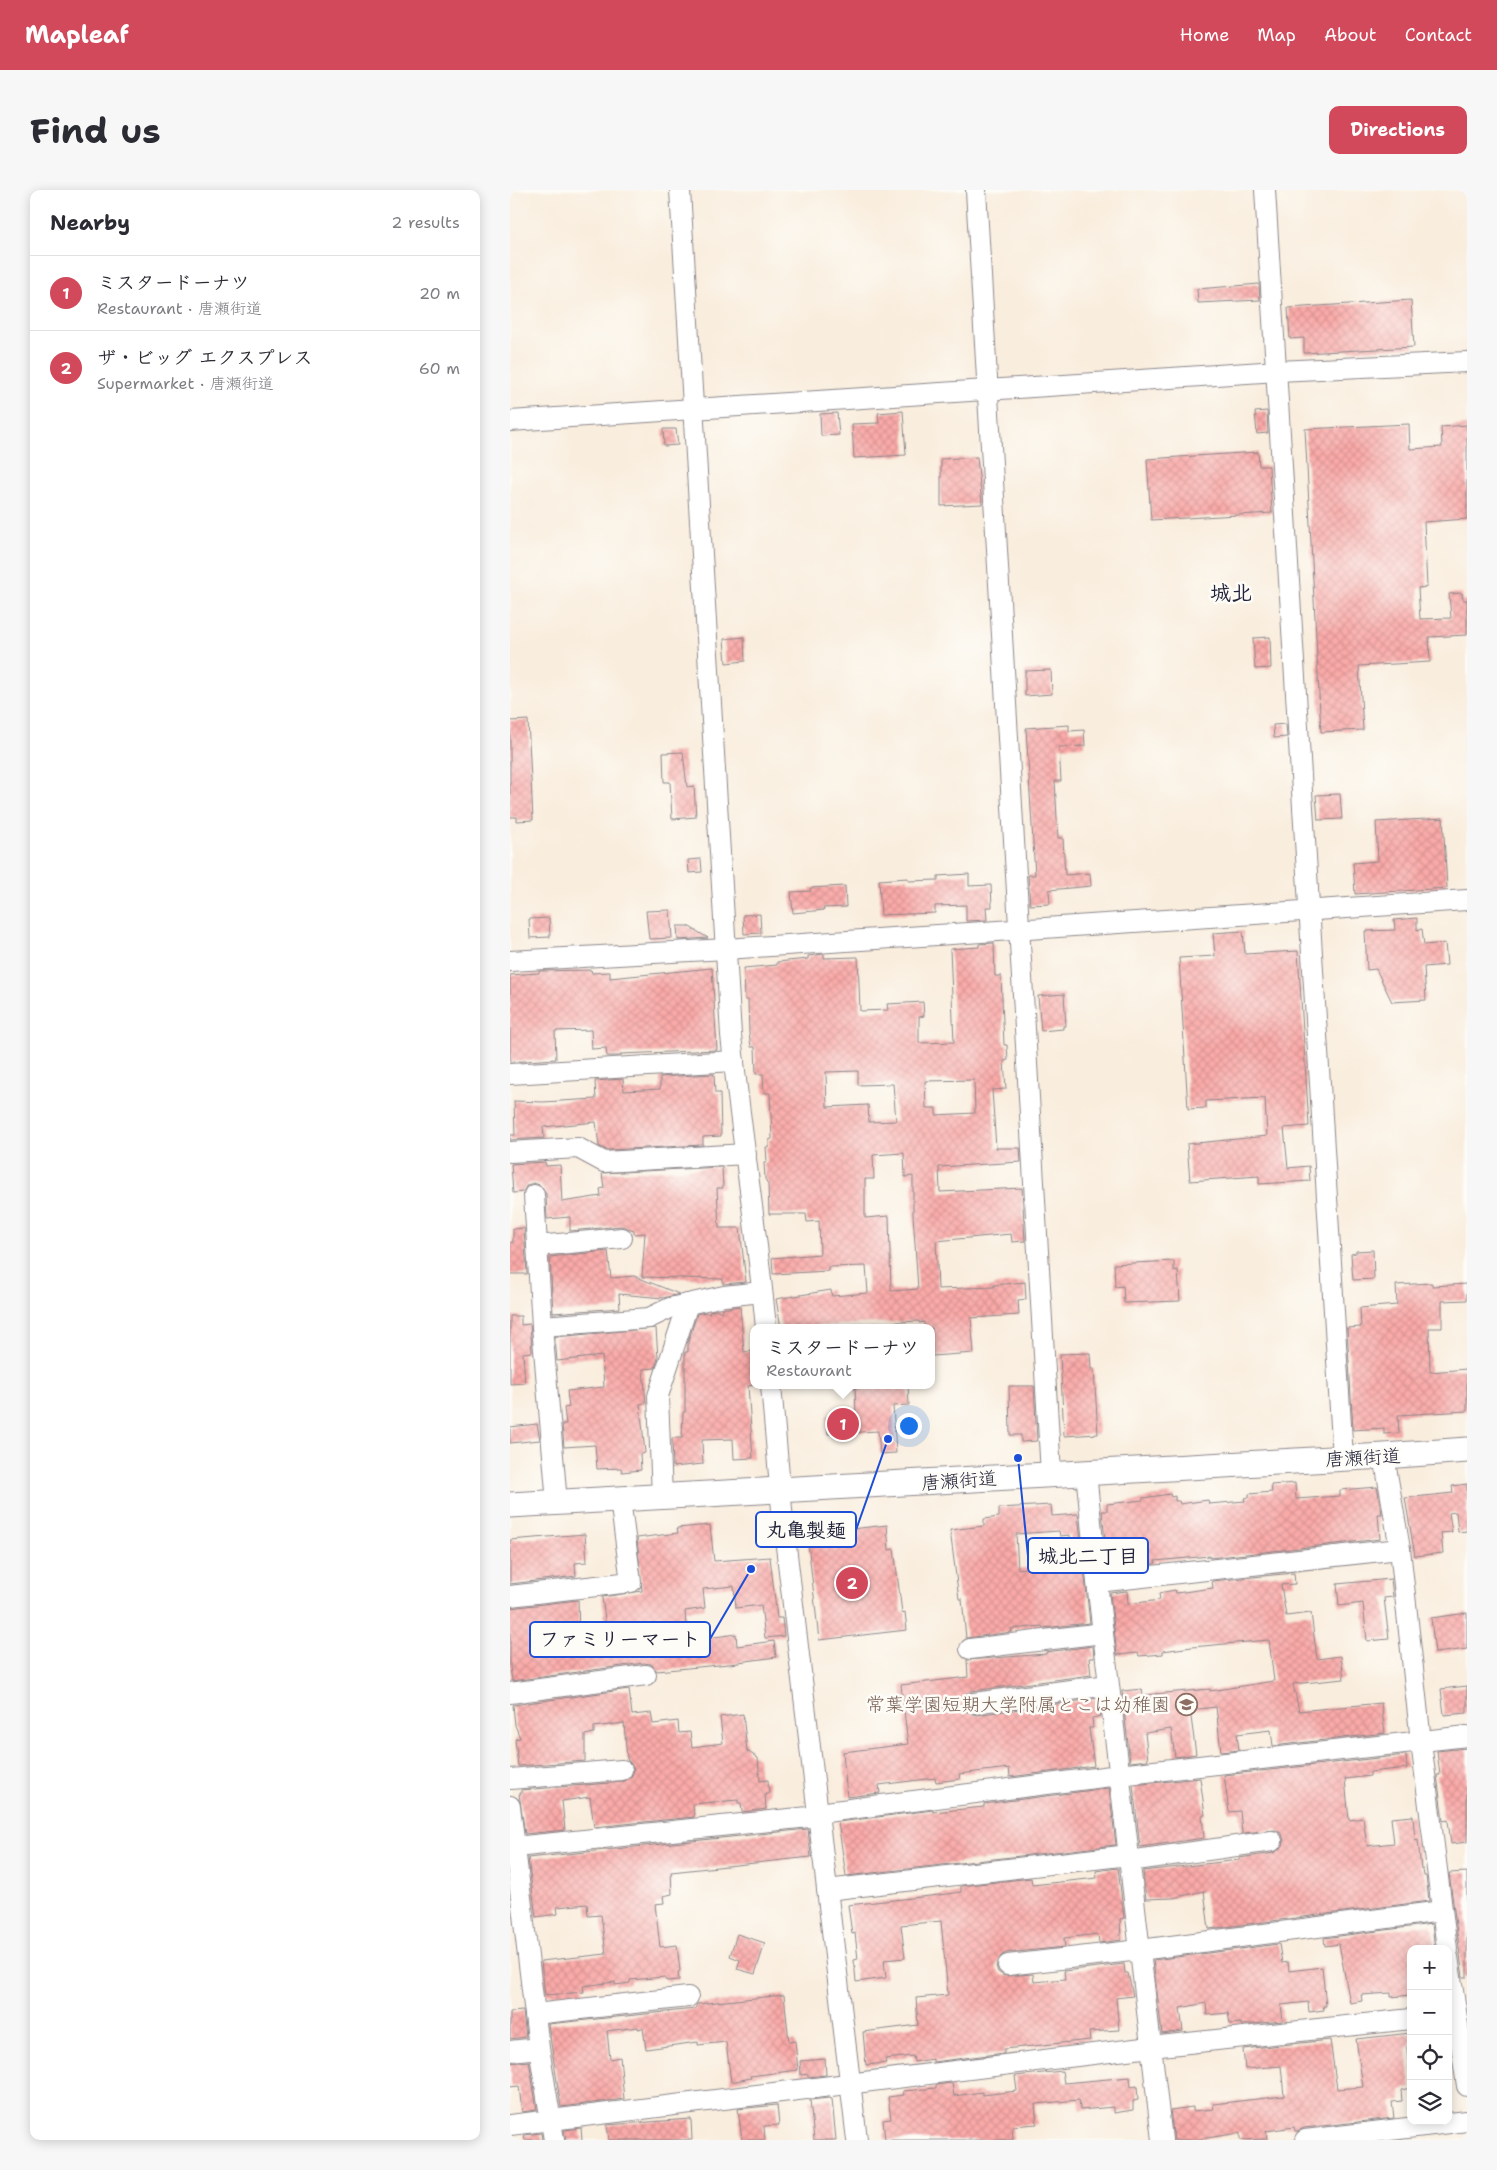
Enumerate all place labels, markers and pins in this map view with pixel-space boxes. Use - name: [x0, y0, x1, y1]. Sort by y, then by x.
- pin: 1: [827, 1405, 859, 1443]
- callout: 丸亀製麺: [756, 1512, 856, 1547]
- callout: 城北二丁目: [1028, 1538, 1148, 1573]
- pin: 2: [836, 1564, 868, 1602]
- callout: ファミリーマート: [530, 1622, 710, 1657]
- place label: 常葉学園短期大学附属とこは幼稚園: [866, 1692, 1170, 1717]
- school or university icon: 常葉学園短期大学附属とこは幼稚園: [1174, 1692, 1198, 1716]

